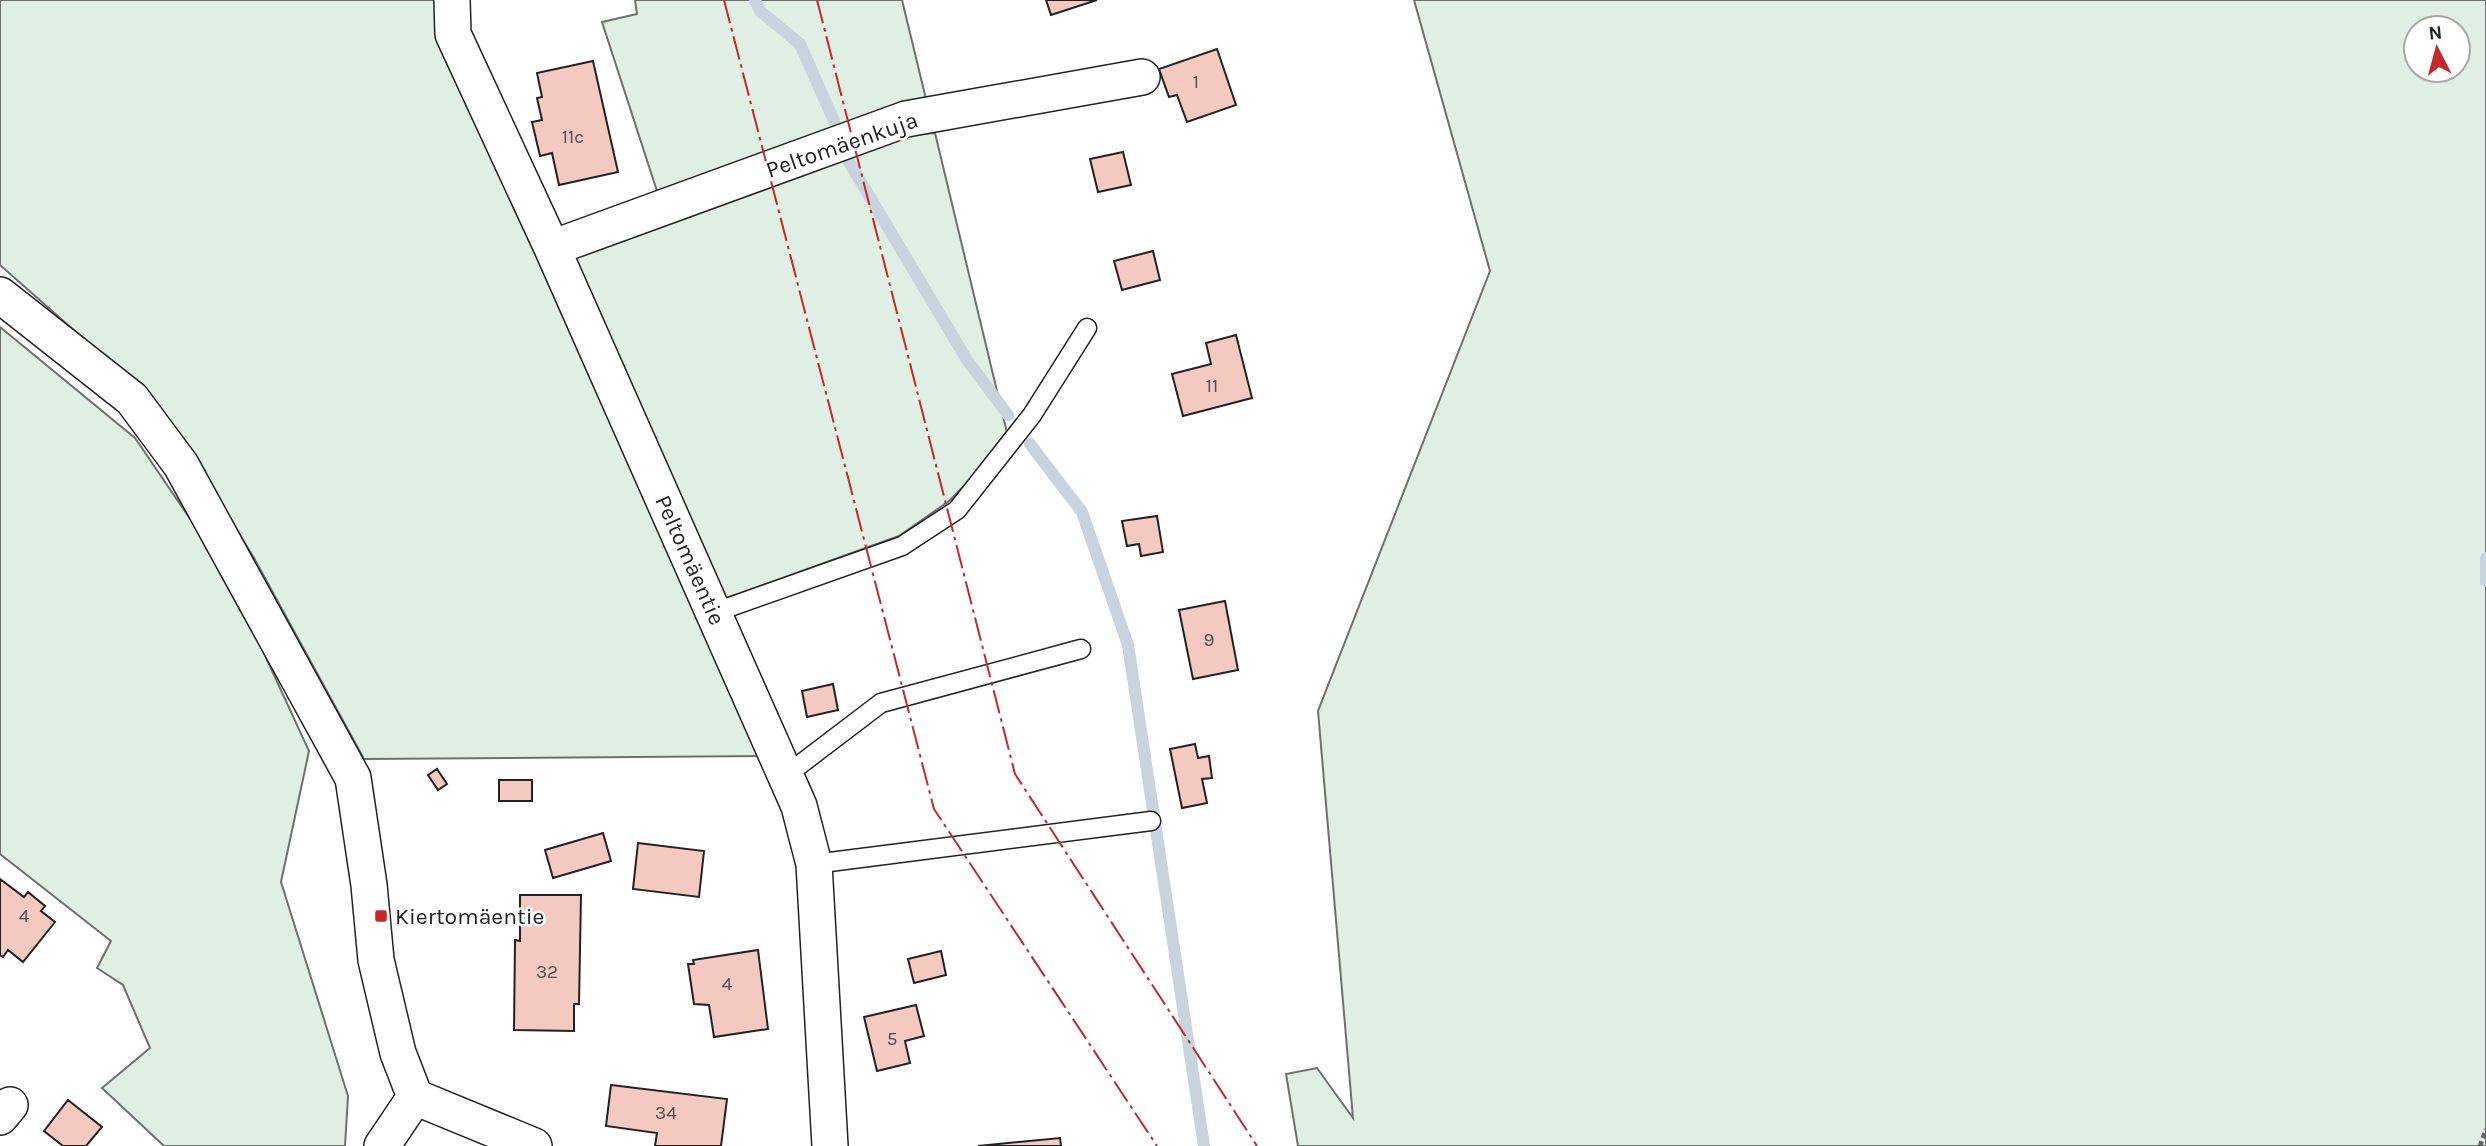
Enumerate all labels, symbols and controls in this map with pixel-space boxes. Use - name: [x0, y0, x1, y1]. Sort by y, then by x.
- north arrow: [2402, 14, 2472, 84]
- text: N: [2427, 21, 2443, 45]
- house number: 1: [1193, 71, 1199, 93]
- street label: Peltomäenkuja: [763, 106, 921, 184]
- house number: 11c: [562, 126, 584, 148]
- house number: 11: [1206, 375, 1218, 397]
- street label: Peltomäentie: [649, 491, 731, 629]
- house number: 9: [1203, 629, 1215, 651]
- place label: Kiertomäentie: [395, 903, 544, 930]
- house number: 4: [19, 905, 30, 927]
- marker: Kiertomäentie: [373, 908, 389, 924]
- house number: 32: [536, 961, 558, 983]
- house number: 4: [722, 973, 733, 995]
- house number: 5: [887, 1028, 897, 1050]
- house number: 34: [655, 1102, 677, 1124]

